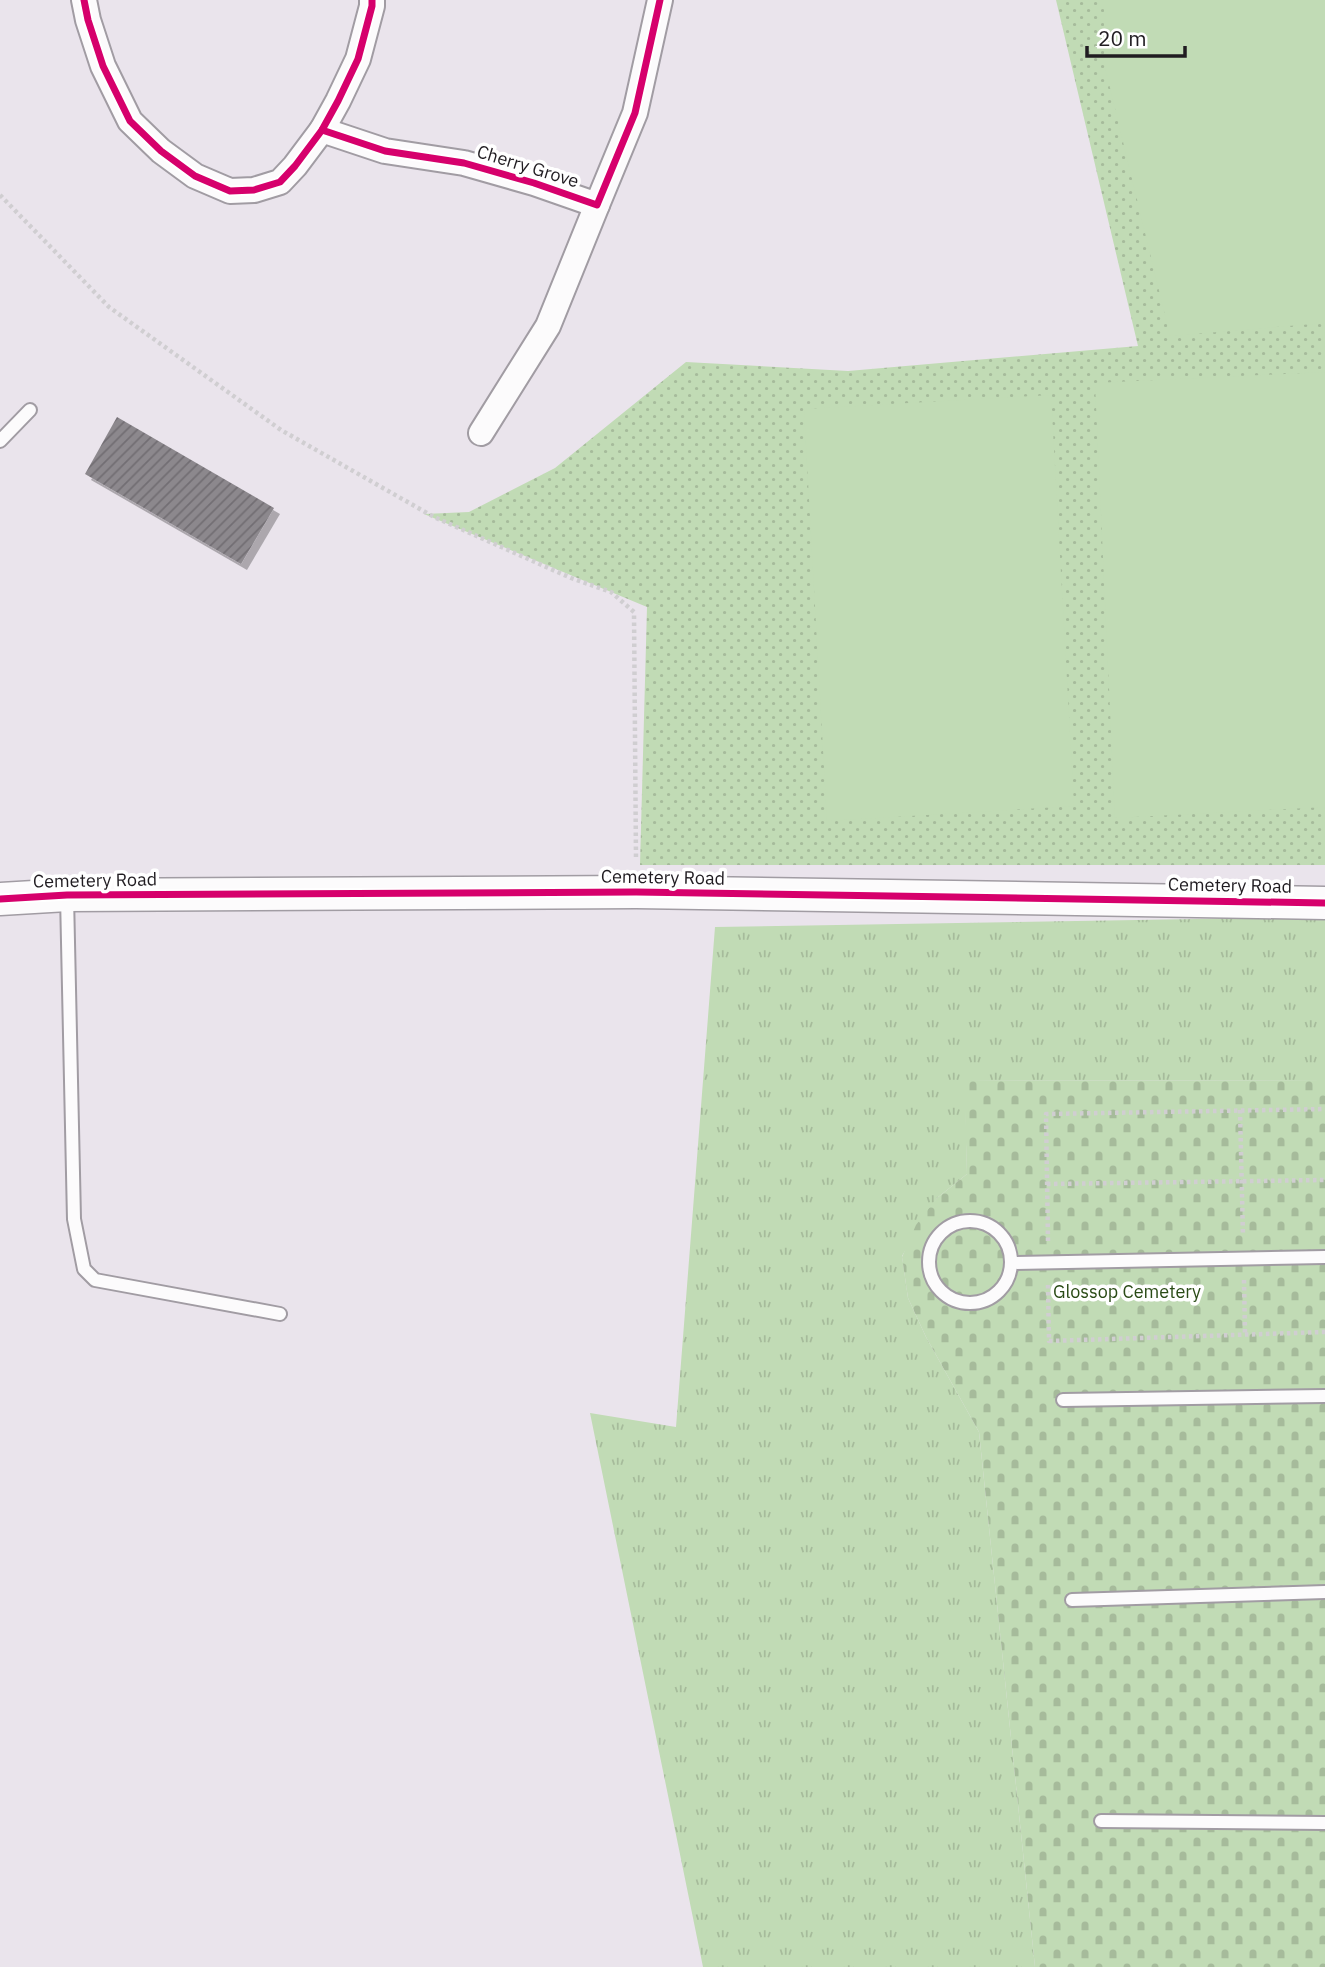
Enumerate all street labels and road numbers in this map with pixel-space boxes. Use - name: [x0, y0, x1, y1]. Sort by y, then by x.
- street label: Cherry Grove: [474, 140, 582, 192]
- street label: Cemetery Road: [601, 864, 725, 890]
- street label: Cemetery Road: [33, 867, 157, 893]
- street label: Cemetery Road: [1168, 872, 1292, 898]

